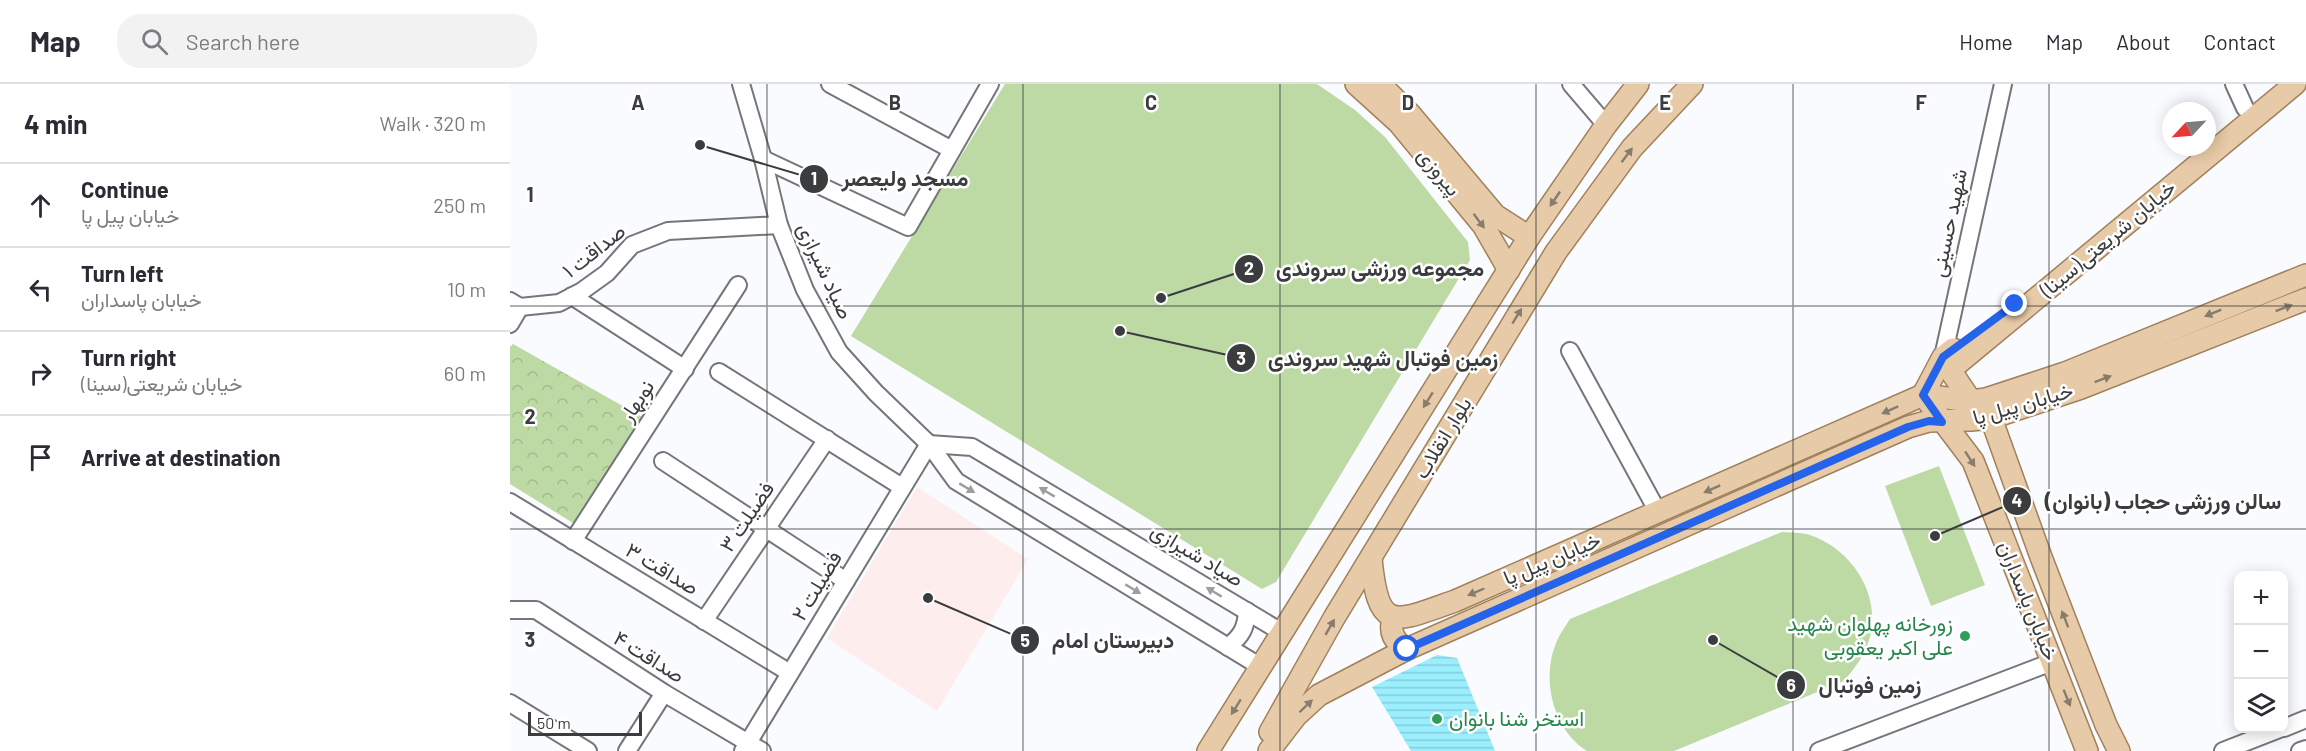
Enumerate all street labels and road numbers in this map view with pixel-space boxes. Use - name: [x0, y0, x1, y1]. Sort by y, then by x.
- street label: پیروزی: [1411, 142, 1467, 202]
- street label: شهید حسینی: [1924, 166, 1973, 280]
- street label: خیابان شریعتی(سینا): [2033, 174, 2181, 304]
- street label: صداقت ۱: [557, 218, 630, 282]
- street label: صیاد شیرازی: [791, 218, 860, 323]
- street label: نوبهار: [613, 375, 660, 428]
- street label: خیابان پیل پا: [1970, 376, 2076, 432]
- street label: بلوار انقلاب: [1408, 392, 1478, 484]
- street label: فضیلت ۳: [713, 476, 779, 557]
- street label: صیاد شیرازی: [1146, 516, 1249, 593]
- street label: خیابان پیل پا: [1499, 526, 1605, 592]
- street label: صداقت ۳: [622, 536, 704, 599]
- street label: خیابان پاسداران: [1991, 537, 2065, 665]
- street label: فضیلت ۲: [785, 546, 847, 625]
- street label: صداقت ۴: [610, 624, 690, 687]

